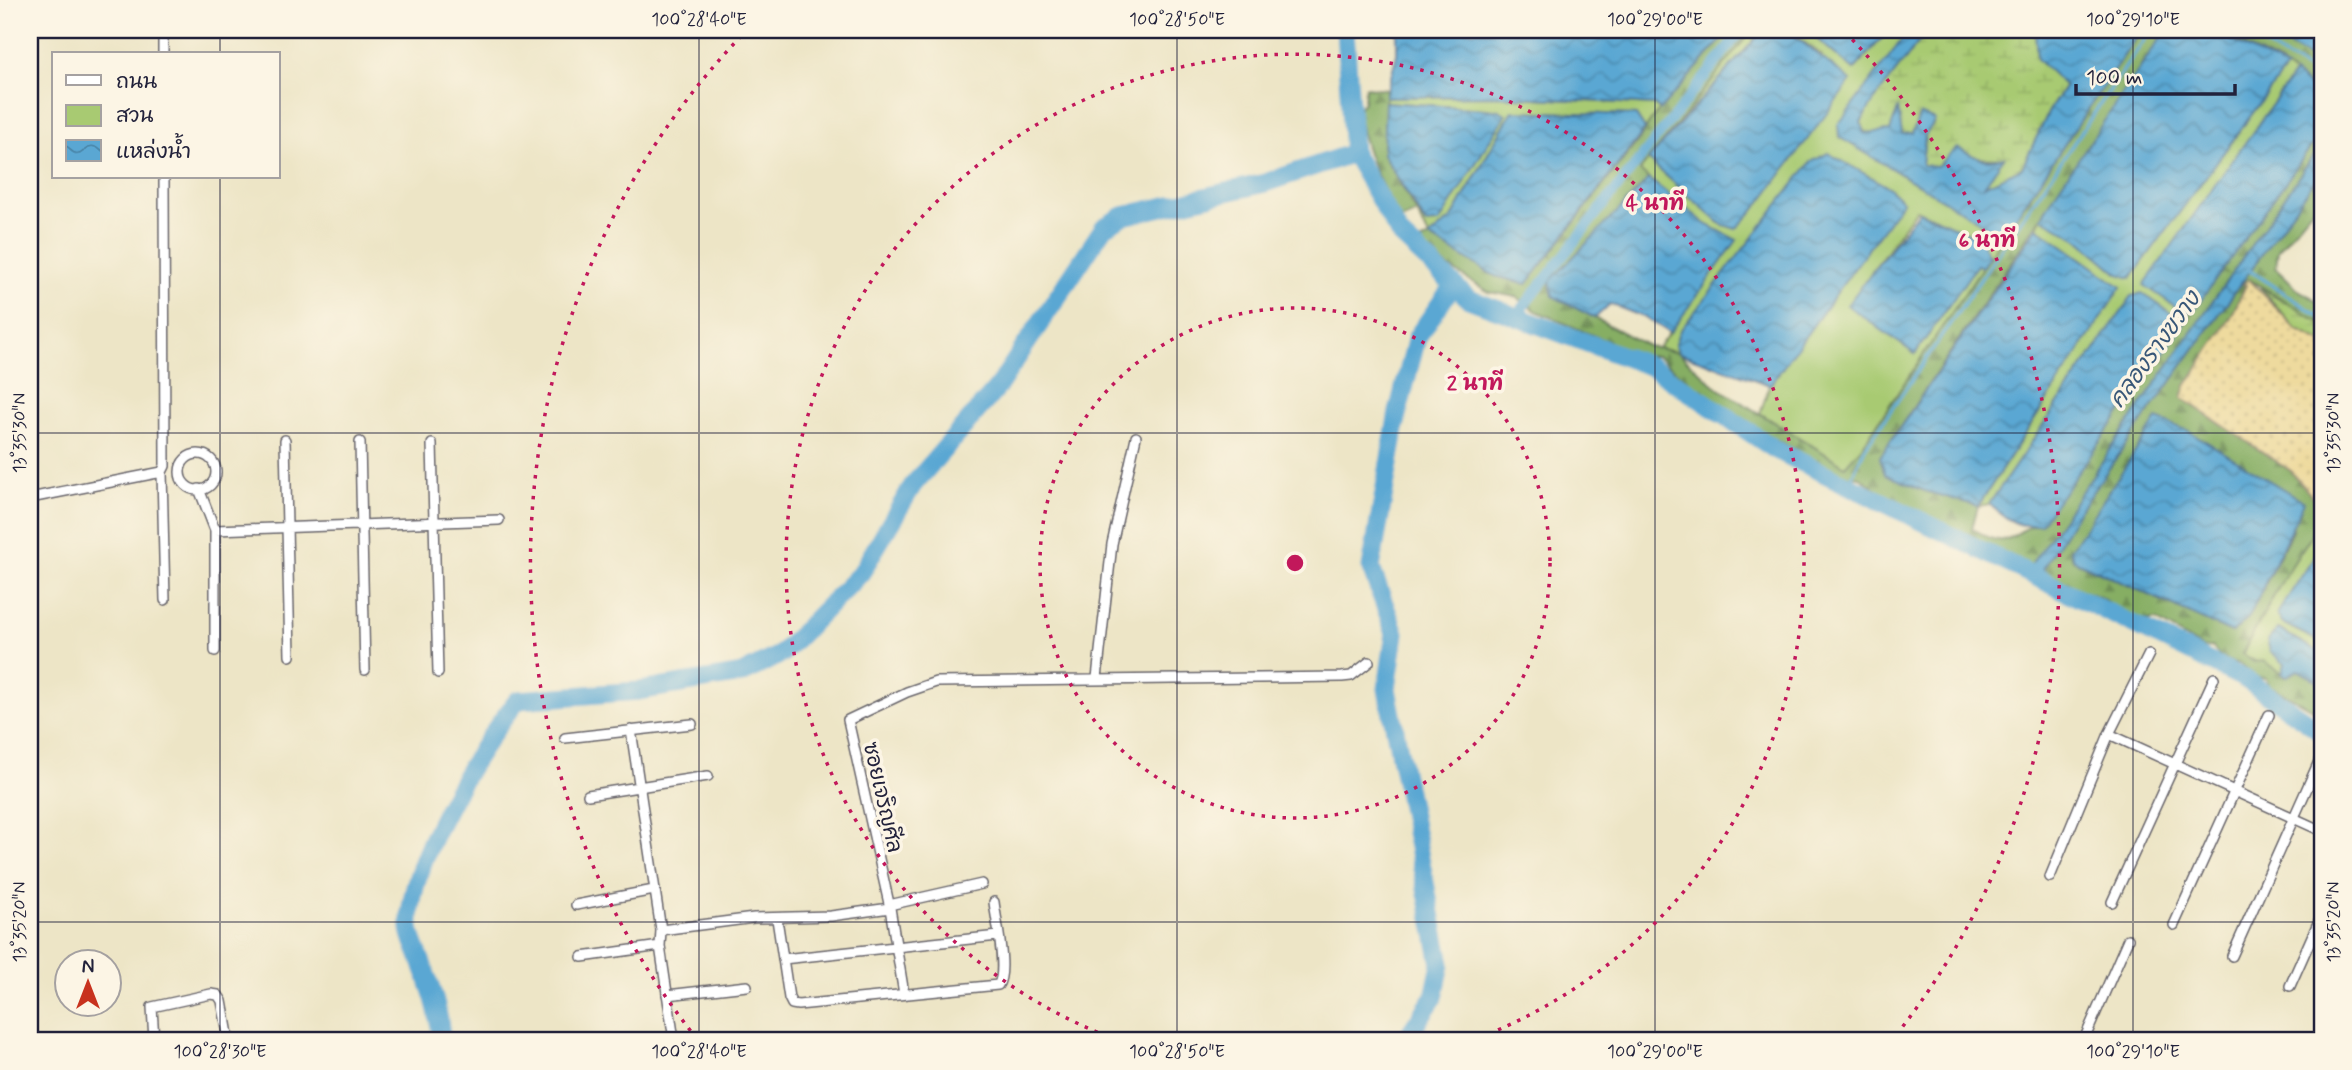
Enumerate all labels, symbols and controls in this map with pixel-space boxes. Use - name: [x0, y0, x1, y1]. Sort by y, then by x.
- text: 100°28'40"E: [651, 8, 747, 32]
- text: 100°28'50"E: [1129, 8, 1225, 32]
- text: 100°29'00"E: [1607, 8, 1703, 32]
- text: 100°29'10"E: [2086, 8, 2180, 32]
- legend: [52, 52, 280, 178]
- scale bar: [2076, 52, 2235, 96]
- text: 100 m: [2086, 64, 2142, 92]
- text: ถนน: [116, 68, 157, 96]
- text: สวน: [116, 102, 153, 130]
- text: แหล่งน้ำ: [116, 132, 191, 166]
- text: 4 นาที: [1626, 189, 1685, 218]
- text: 6 นาที: [1959, 226, 2016, 255]
- water label: คลองรางขวาง: [2103, 285, 2209, 414]
- text: 2 นาที: [1447, 369, 1504, 398]
- text: 13°35'30"N: [8, 393, 32, 473]
- text: 13°35'30"N: [2322, 393, 2346, 473]
- centre of rings: [1283, 551, 1307, 575]
- street label: ซอยเจริญศีล: [856, 739, 908, 855]
- text: 13°35'20"N: [8, 882, 32, 962]
- text: 13°35'20"N: [2322, 882, 2346, 962]
- north arrow: [52, 948, 122, 1018]
- text: N: [82, 955, 94, 980]
- text: 100°28'30"E: [173, 1040, 267, 1064]
- text: 100°28'40"E: [651, 1040, 747, 1064]
- text: 100°28'50"E: [1129, 1040, 1225, 1064]
- text: 100°29'00"E: [1607, 1040, 1703, 1064]
- text: 100°29'10"E: [2086, 1040, 2180, 1064]

